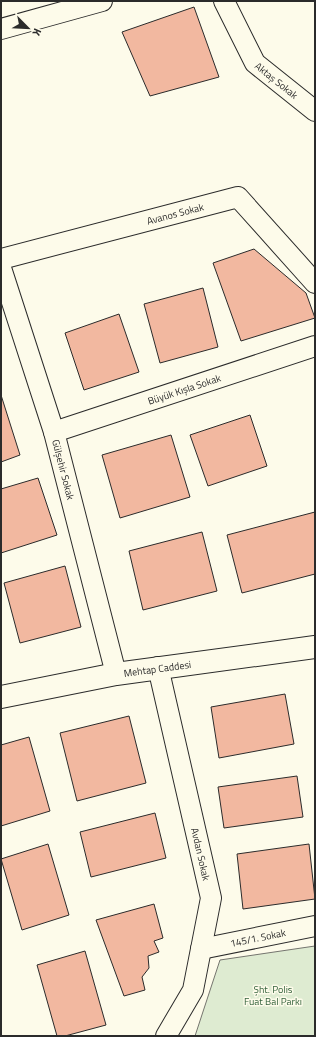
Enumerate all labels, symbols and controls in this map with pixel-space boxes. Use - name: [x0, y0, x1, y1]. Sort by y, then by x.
- north arrow: [8, 8, 48, 48]
- text: K: [28, 26, 46, 39]
- street label: Aktaş Sokak: [252, 58, 302, 102]
- street label: Avanos Sokak: [145, 199, 205, 228]
- street label: Büyük Kışla Sokak: [146, 370, 223, 408]
- street label: Gülşehir Sokak: [49, 438, 79, 502]
- street label: Mehtap Caddesi: [123, 656, 192, 680]
- street label: Avdan Sokak: [188, 826, 214, 882]
- street label: 145/1. Sokak: [229, 925, 287, 950]
- park label: Şht. Polis Fuat Bal Parkı: [244, 982, 302, 1009]

